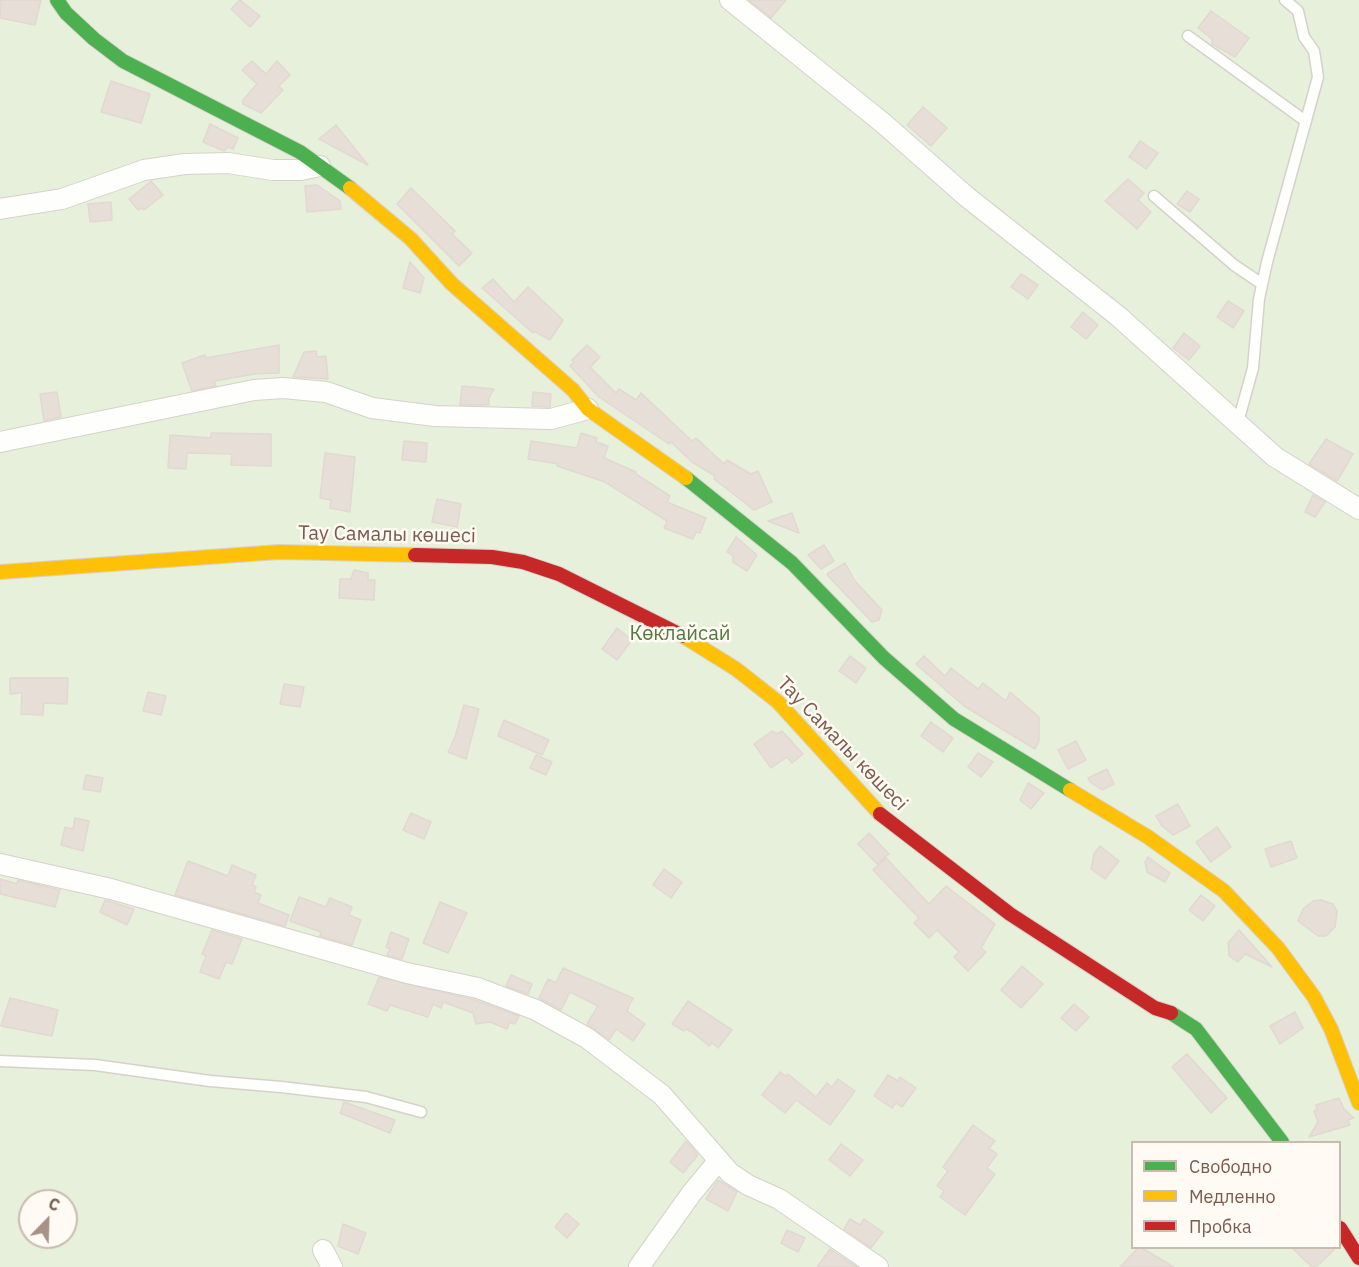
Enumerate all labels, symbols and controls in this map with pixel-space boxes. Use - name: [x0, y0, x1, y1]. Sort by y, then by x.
- street label: Тау Самалы көшесі: [298, 521, 476, 549]
- park label: Көклайсай: [629, 622, 731, 646]
- street label: Тау Самалы көшесі: [772, 672, 912, 816]
- legend: [1131, 1141, 1341, 1249]
- text: Свободно: [1189, 1155, 1272, 1178]
- text: Медленно: [1189, 1185, 1276, 1208]
- north arrow: [18, 1189, 78, 1249]
- text: С: [46, 1193, 63, 1216]
- text: Пробка: [1189, 1215, 1252, 1238]

